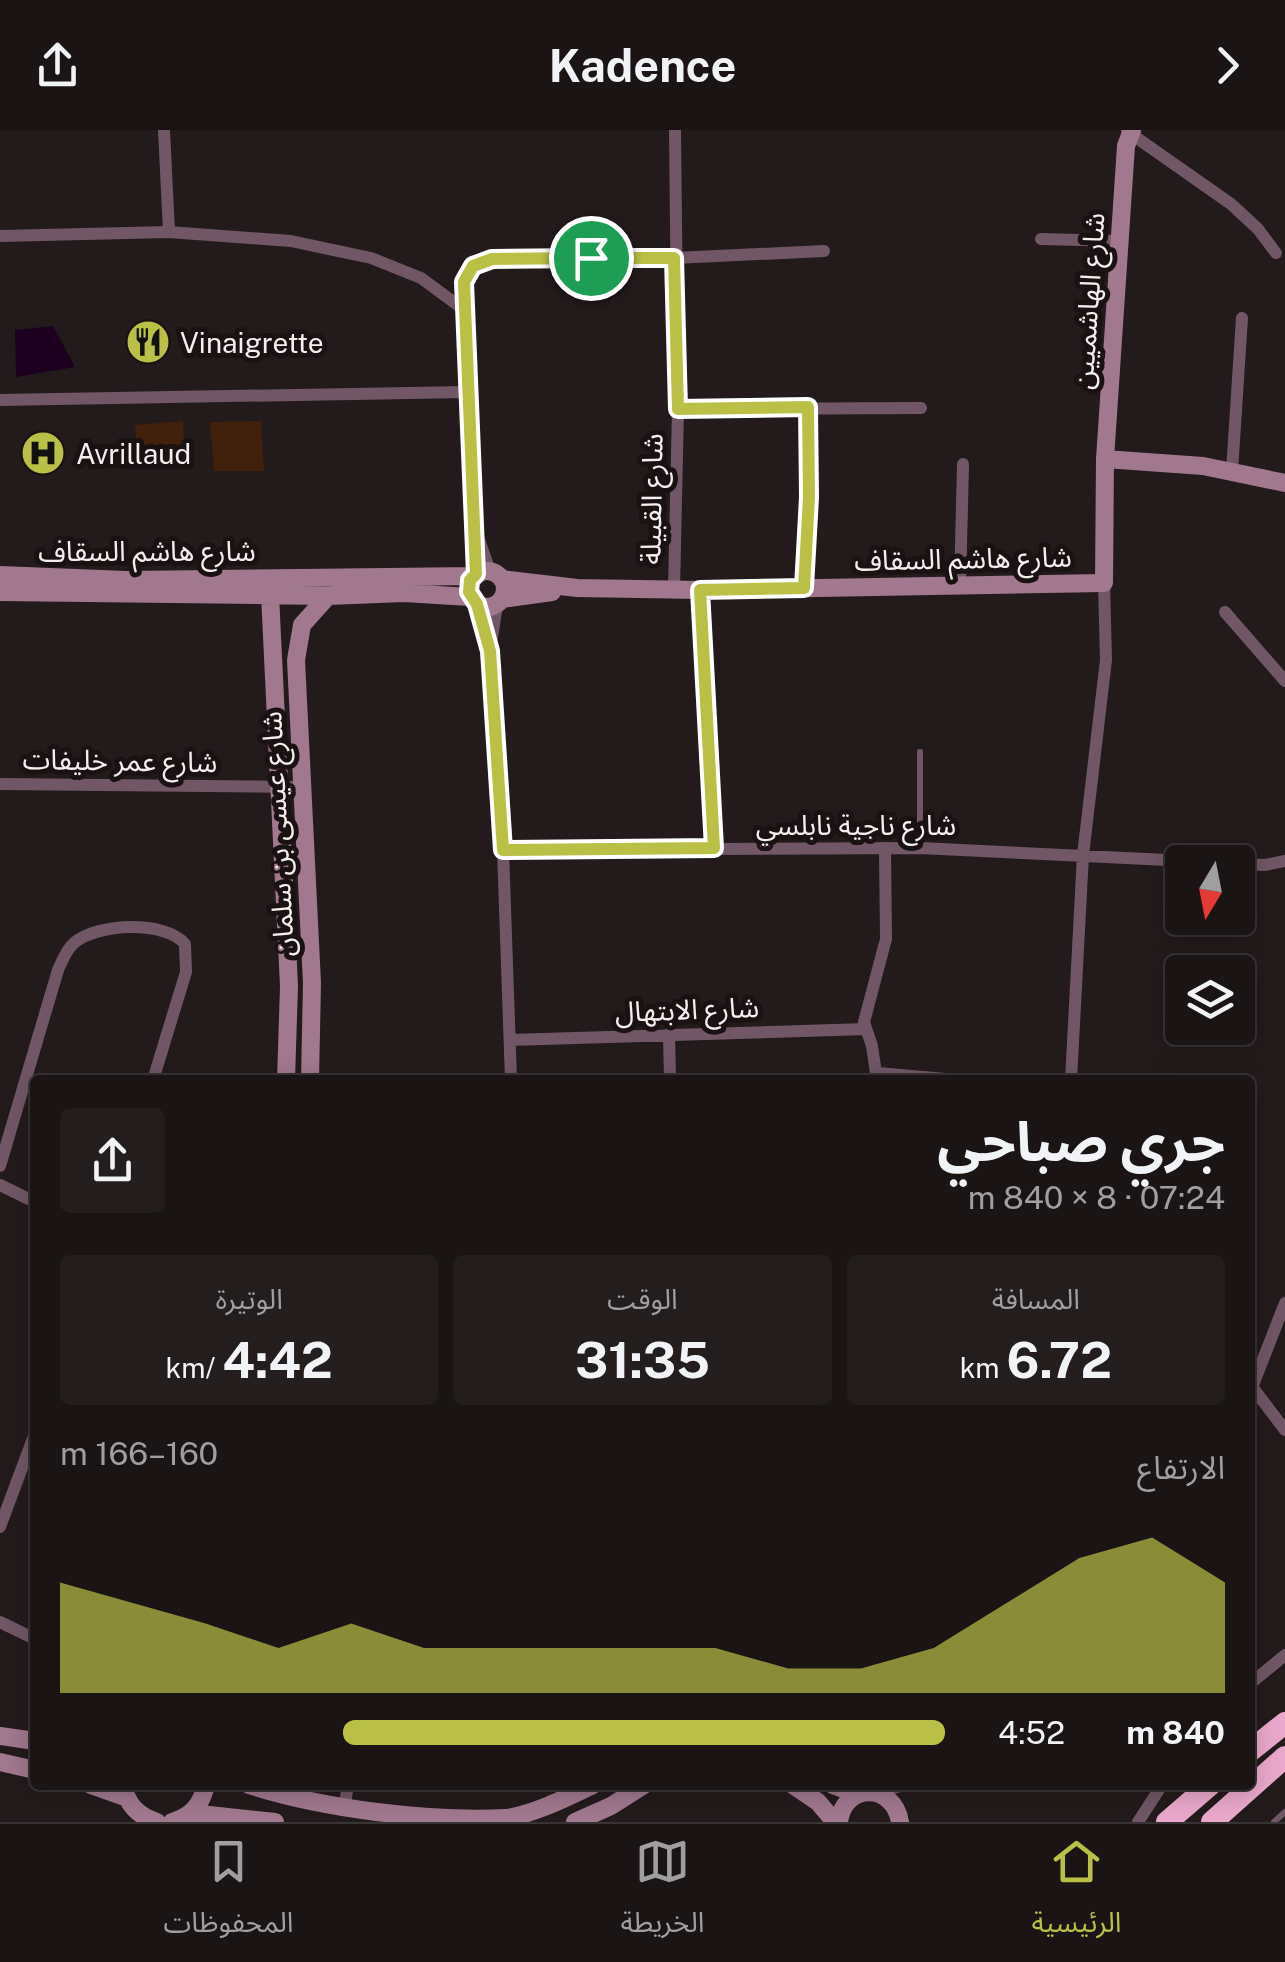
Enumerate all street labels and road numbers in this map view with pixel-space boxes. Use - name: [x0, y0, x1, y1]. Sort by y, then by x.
- street label: شارع الهاشميين: [1065, 211, 1116, 391]
- street label: شارع القبيلة: [633, 433, 674, 565]
- street label: شارع هاشم السقاف: [38, 534, 256, 573]
- street label: شارع هاشم السقاف: [854, 540, 1072, 582]
- street label: شارع عيسى بن سلمان: [254, 710, 305, 958]
- street label: شارع عمر خليفات: [22, 742, 218, 783]
- street label: شارع ناجية نابلسي: [756, 808, 956, 846]
- street label: شارع الابتهال: [614, 990, 760, 1033]

